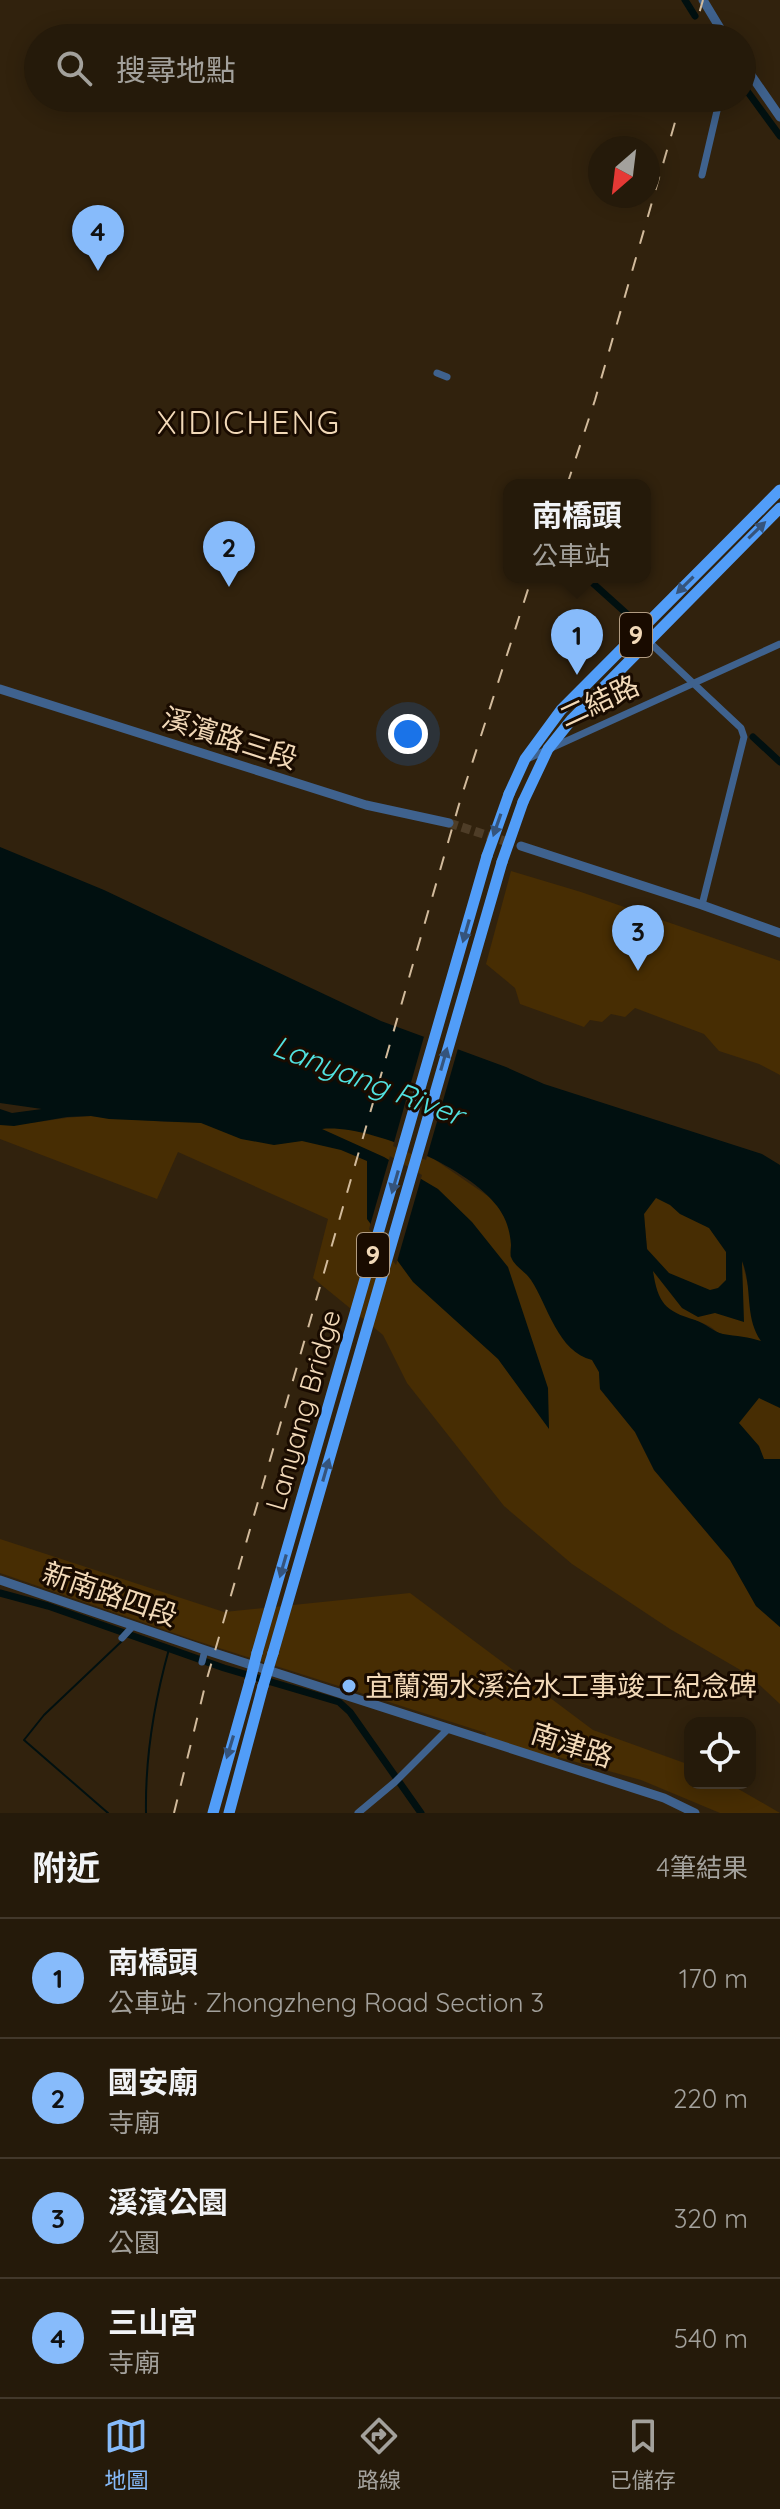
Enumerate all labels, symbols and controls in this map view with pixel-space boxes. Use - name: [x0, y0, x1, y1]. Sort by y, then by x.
- search box: [24, 24, 756, 112]
- icon: search: [52, 46, 96, 90]
- text: 搜尋地點: [116, 51, 236, 89]
- north arrow: [588, 136, 660, 208]
- pin: 4: [72, 205, 124, 271]
- district label: XIDICHENG: [157, 402, 341, 442]
- popup: [503, 479, 651, 583]
- text: 南橋頭: [532, 496, 622, 534]
- pin: 2: [203, 521, 255, 587]
- one-way arrow: [747, 522, 766, 540]
- text: 公車站: [532, 539, 610, 572]
- one-way arrow: [677, 575, 695, 594]
- pin: 1: [551, 609, 603, 675]
- road number: 9: [620, 613, 652, 657]
- street label: 二結路: [553, 667, 644, 734]
- street label: 溪濱路三段: [158, 699, 302, 776]
- your location: [388, 714, 428, 754]
- one-way arrow: [491, 813, 503, 837]
- pin: 3: [612, 905, 664, 971]
- one-way arrow: [459, 920, 472, 944]
- water label: Lanyang River: [267, 1026, 472, 1135]
- one-way arrow: [438, 1046, 451, 1070]
- one-way arrow: [388, 1169, 400, 1194]
- road number: 9: [357, 1233, 389, 1277]
- street label: Lanyang Bridge: [257, 1306, 348, 1514]
- one-way arrow: [320, 1458, 333, 1482]
- one-way arrow: [276, 1553, 288, 1578]
- street label: 新南路四段: [38, 1554, 182, 1633]
- place label: 宜蘭濁水溪治水工事竣工紀念碑: [365, 1668, 757, 1703]
- marker: 宜蘭濁水溪治水工事竣工紀念碑: [340, 1677, 358, 1695]
- street label: 南津路: [527, 1715, 618, 1774]
- map controls: [684, 1717, 756, 1789]
- button: locate: [684, 1717, 756, 1789]
- one-way arrow: [223, 1735, 236, 1759]
- text: 附近: [32, 1846, 100, 1889]
- text: 4筆結果: [656, 1851, 748, 1884]
- text: 南橋頭: [108, 1943, 198, 1981]
- text: 1: [53, 1962, 63, 1995]
- text: 170 m: [679, 1962, 748, 1995]
- text: 公車站 · Zhongzheng Road Section 3: [108, 1986, 544, 2019]
- text: 國安廟: [108, 2063, 198, 2101]
- text: 2: [51, 2082, 65, 2115]
- text: 220 m: [673, 2082, 748, 2115]
- text: 寺廟: [108, 2106, 160, 2139]
- text: 溪濱公園: [108, 2183, 228, 2221]
- text: 3: [51, 2202, 65, 2235]
- text: 320 m: [674, 2202, 748, 2235]
- text: 公園: [108, 2226, 160, 2259]
- text: 三山宮: [108, 2303, 198, 2341]
- text: 4: [50, 2322, 66, 2355]
- text: 540 m: [674, 2322, 748, 2355]
- text: 寺廟: [108, 2346, 160, 2379]
- tab: 地圖: [104, 2414, 148, 2494]
- tab: 路線: [357, 2414, 401, 2494]
- tab: 已儲存: [610, 2414, 676, 2494]

